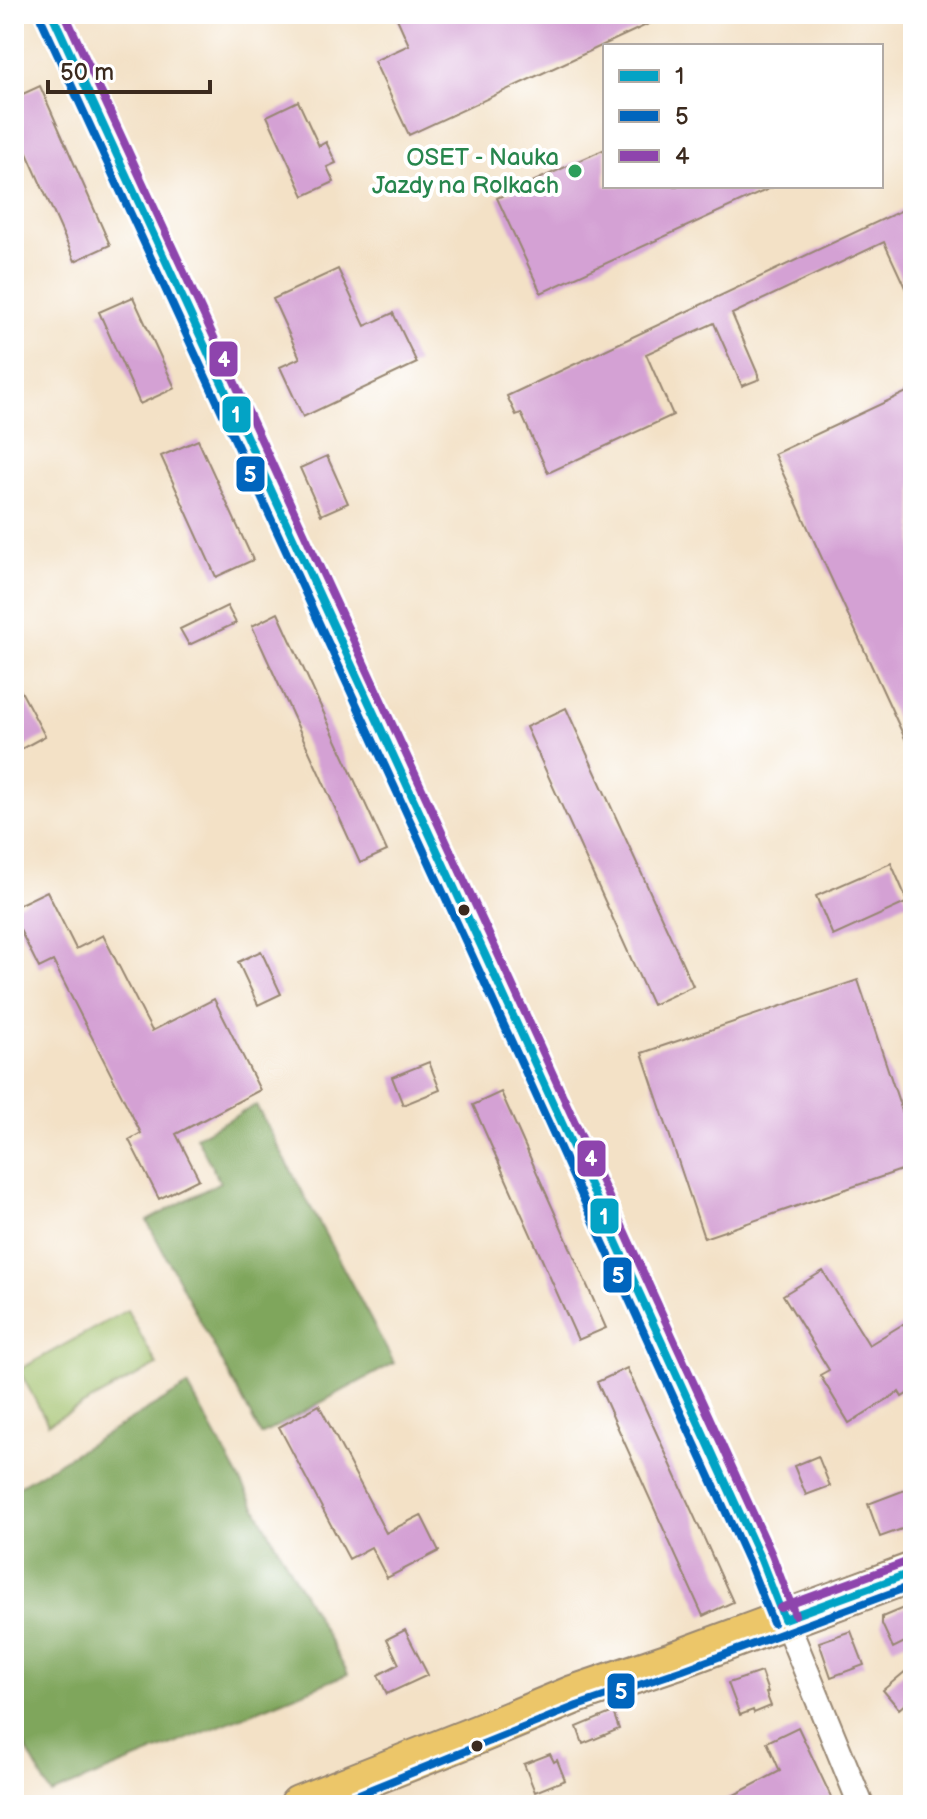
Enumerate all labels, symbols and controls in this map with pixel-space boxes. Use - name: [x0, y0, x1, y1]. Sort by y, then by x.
- scale bar: [48, 44, 210, 94]
- legend: [603, 44, 883, 188]
- text: 50 m: [60, 58, 114, 87]
- text: 1: [675, 62, 684, 91]
- text: 5: [675, 102, 689, 131]
- text: 4: [675, 142, 690, 171]
- place label: OSET - Nauka Jazdy na Rolkach: [372, 143, 559, 200]
- marker: OSET - Nauka Jazdy na Rolkach: [566, 162, 584, 180]
- line badge: 4: [208, 340, 239, 378]
- text: 4: [218, 347, 231, 374]
- line badge: 1: [221, 395, 252, 434]
- text: 1: [231, 402, 241, 429]
- line badge: 5: [235, 455, 266, 493]
- text: 5: [244, 462, 257, 489]
- unlabelled marker: [456, 902, 472, 918]
- line badge: 4: [576, 1139, 607, 1178]
- text: 4: [585, 1146, 598, 1173]
- line badge: 1: [589, 1197, 620, 1235]
- text: 1: [599, 1204, 609, 1231]
- line badge: 5: [602, 1256, 633, 1294]
- text: 5: [612, 1263, 625, 1290]
- line badge: 5: [606, 1672, 636, 1710]
- text: 5: [615, 1679, 628, 1706]
- unlabelled marker: [469, 1738, 485, 1754]

